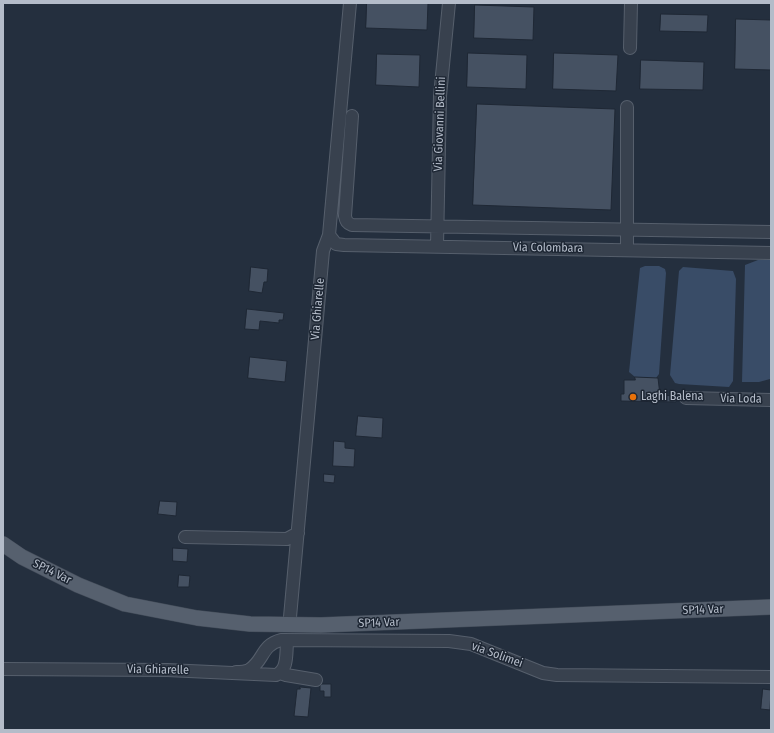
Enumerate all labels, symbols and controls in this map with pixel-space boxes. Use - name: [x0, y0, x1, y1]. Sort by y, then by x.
- street label: Via Giovanni Bellini: [431, 76, 449, 172]
- street label: Via Colombara: [513, 240, 583, 256]
- street label: Via Ghiarelle: [308, 278, 328, 340]
- place label: Laghi Balena: [641, 390, 703, 404]
- street label: Via Loda: [720, 391, 762, 407]
- marker: Laghi Balena: [628, 392, 638, 402]
- street label: SP14 Var: [30, 557, 74, 587]
- street label: SP14 Var: [682, 602, 724, 618]
- street label: SP14 Var: [358, 615, 400, 631]
- street label: via Solimei: [469, 639, 525, 671]
- street label: Via Ghiarelle: [127, 662, 189, 678]

